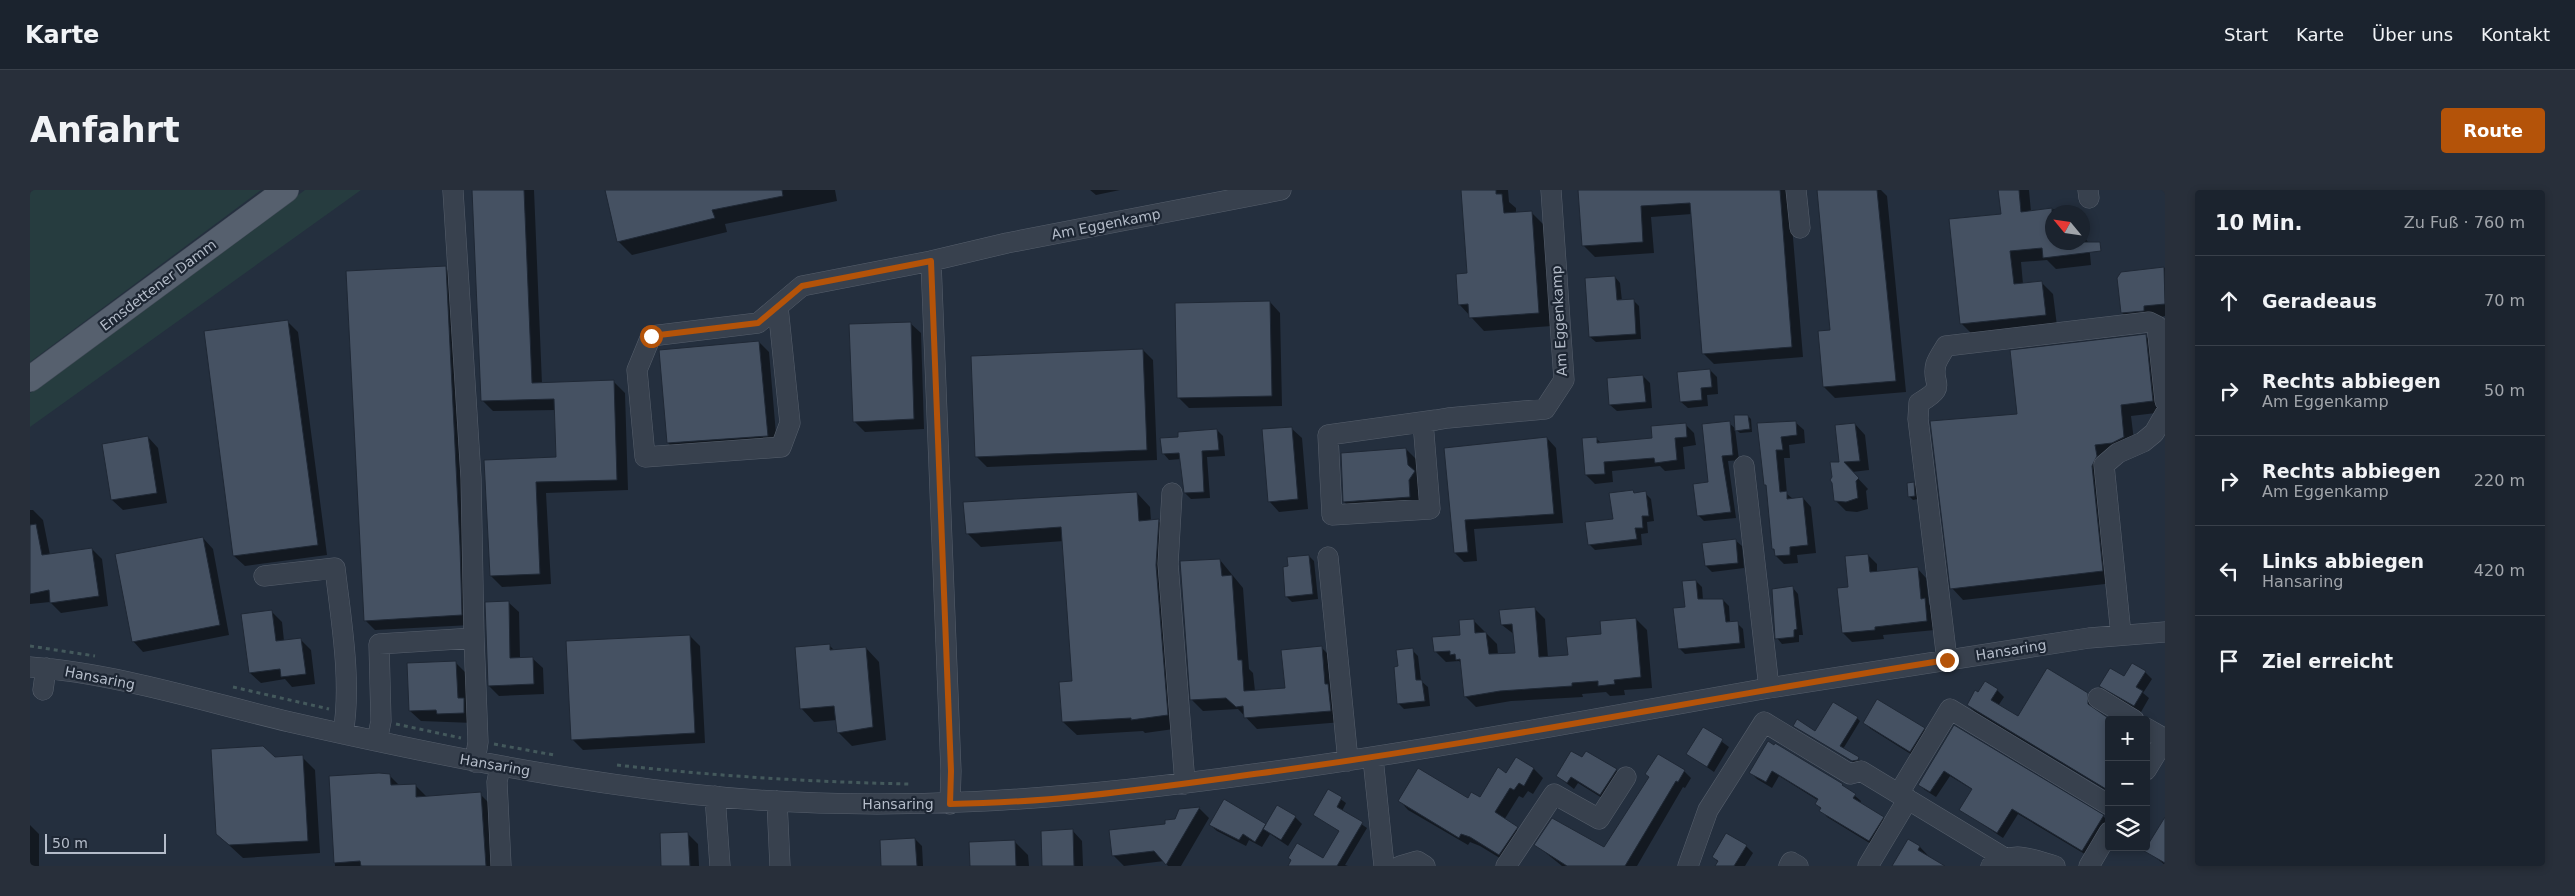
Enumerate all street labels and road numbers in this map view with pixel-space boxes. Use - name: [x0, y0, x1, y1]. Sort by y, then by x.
- street label: Am Eggenkamp: [1050, 206, 1162, 242]
- street label: Emsdettener Damm: [97, 236, 219, 334]
- street label: Am Eggenkamp: [1548, 265, 1570, 377]
- street label: Hansaring: [1975, 637, 2047, 663]
- street label: Hansaring: [63, 663, 137, 693]
- street label: Hansaring: [459, 751, 531, 779]
- street label: Hansaring: [862, 796, 934, 812]

